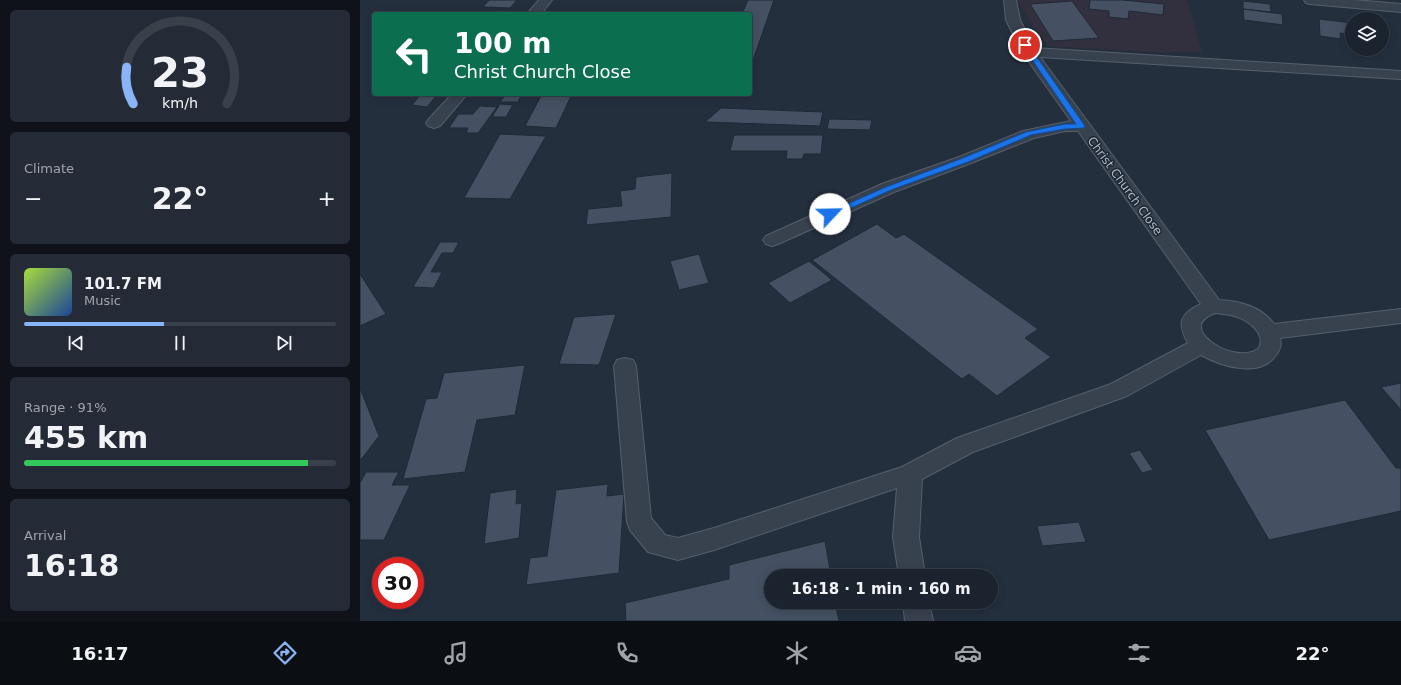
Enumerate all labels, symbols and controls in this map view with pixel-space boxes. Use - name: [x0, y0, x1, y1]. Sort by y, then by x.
- map controls: [1345, 12, 1389, 56]
- button: layers: [1345, 12, 1389, 56]
- text: 100 m: [454, 27, 551, 60]
- icon: left: [388, 28, 440, 80]
- pin: [1008, 28, 1042, 62]
- icon: arrive: [1014, 34, 1036, 56]
- text: 23: [151, 48, 209, 97]
- text: Christ Church Close: [454, 61, 631, 82]
- text: km/h: [162, 95, 198, 111]
- street label: Christ Church Close: [1085, 134, 1165, 238]
- text: Climate: [24, 161, 74, 176]
- text: 22°: [152, 181, 208, 216]
- text: −: [24, 186, 42, 211]
- text: +: [318, 186, 336, 211]
- position arrow: [809, 193, 851, 235]
- text: 101.7 FM: [84, 275, 162, 293]
- text: Music: [84, 293, 121, 308]
- icon: previous: [65, 332, 87, 354]
- icon: pause: [169, 332, 191, 354]
- icon: next: [273, 332, 295, 354]
- text: Range · 91%: [24, 400, 107, 415]
- text: 455 km: [24, 420, 148, 455]
- text: Arrival: [24, 528, 66, 543]
- text: 16:18: [24, 548, 120, 583]
- speed limit sign: 30: [372, 557, 424, 609]
- text: 16:18 · 1 min · 160 m: [791, 580, 971, 598]
- icon: directions: [271, 639, 299, 667]
- icon: music: [442, 639, 470, 667]
- icon: phone: [613, 639, 641, 667]
- icon: climate: [783, 639, 811, 667]
- icon: car: [954, 639, 982, 667]
- icon: filters: [1125, 639, 1153, 667]
- text: 16:17: [71, 643, 129, 664]
- text: 22°: [1296, 643, 1330, 664]

